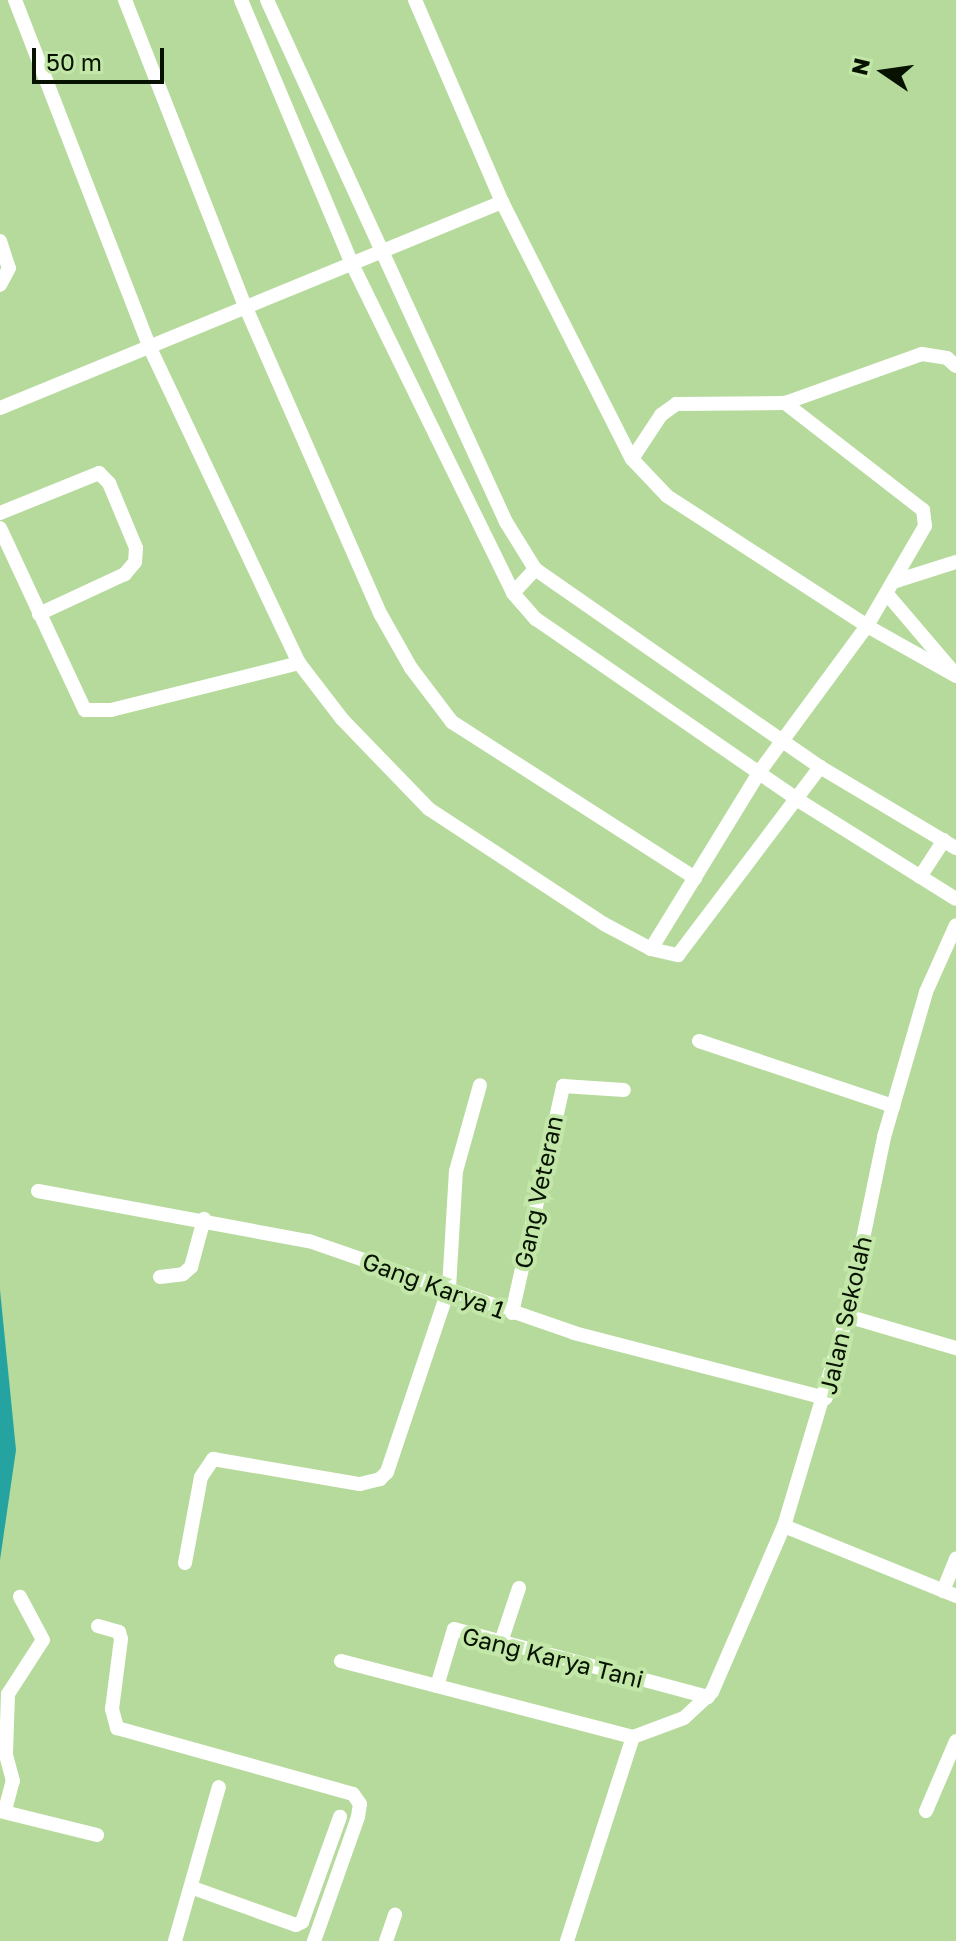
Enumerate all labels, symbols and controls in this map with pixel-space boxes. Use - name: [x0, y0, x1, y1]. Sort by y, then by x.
- scale bar: [36, 32, 168, 82]
- north arrow: [844, 32, 924, 112]
- text: 50 m: [46, 47, 102, 76]
- text: N: [845, 55, 875, 78]
- street label: Gang Veteran: [508, 1113, 568, 1271]
- street label: Jalan Sekolah: [813, 1233, 877, 1397]
- street label: Gang Karya 1: [359, 1246, 509, 1324]
- street label: Gang Karya Tani: [459, 1621, 647, 1693]

